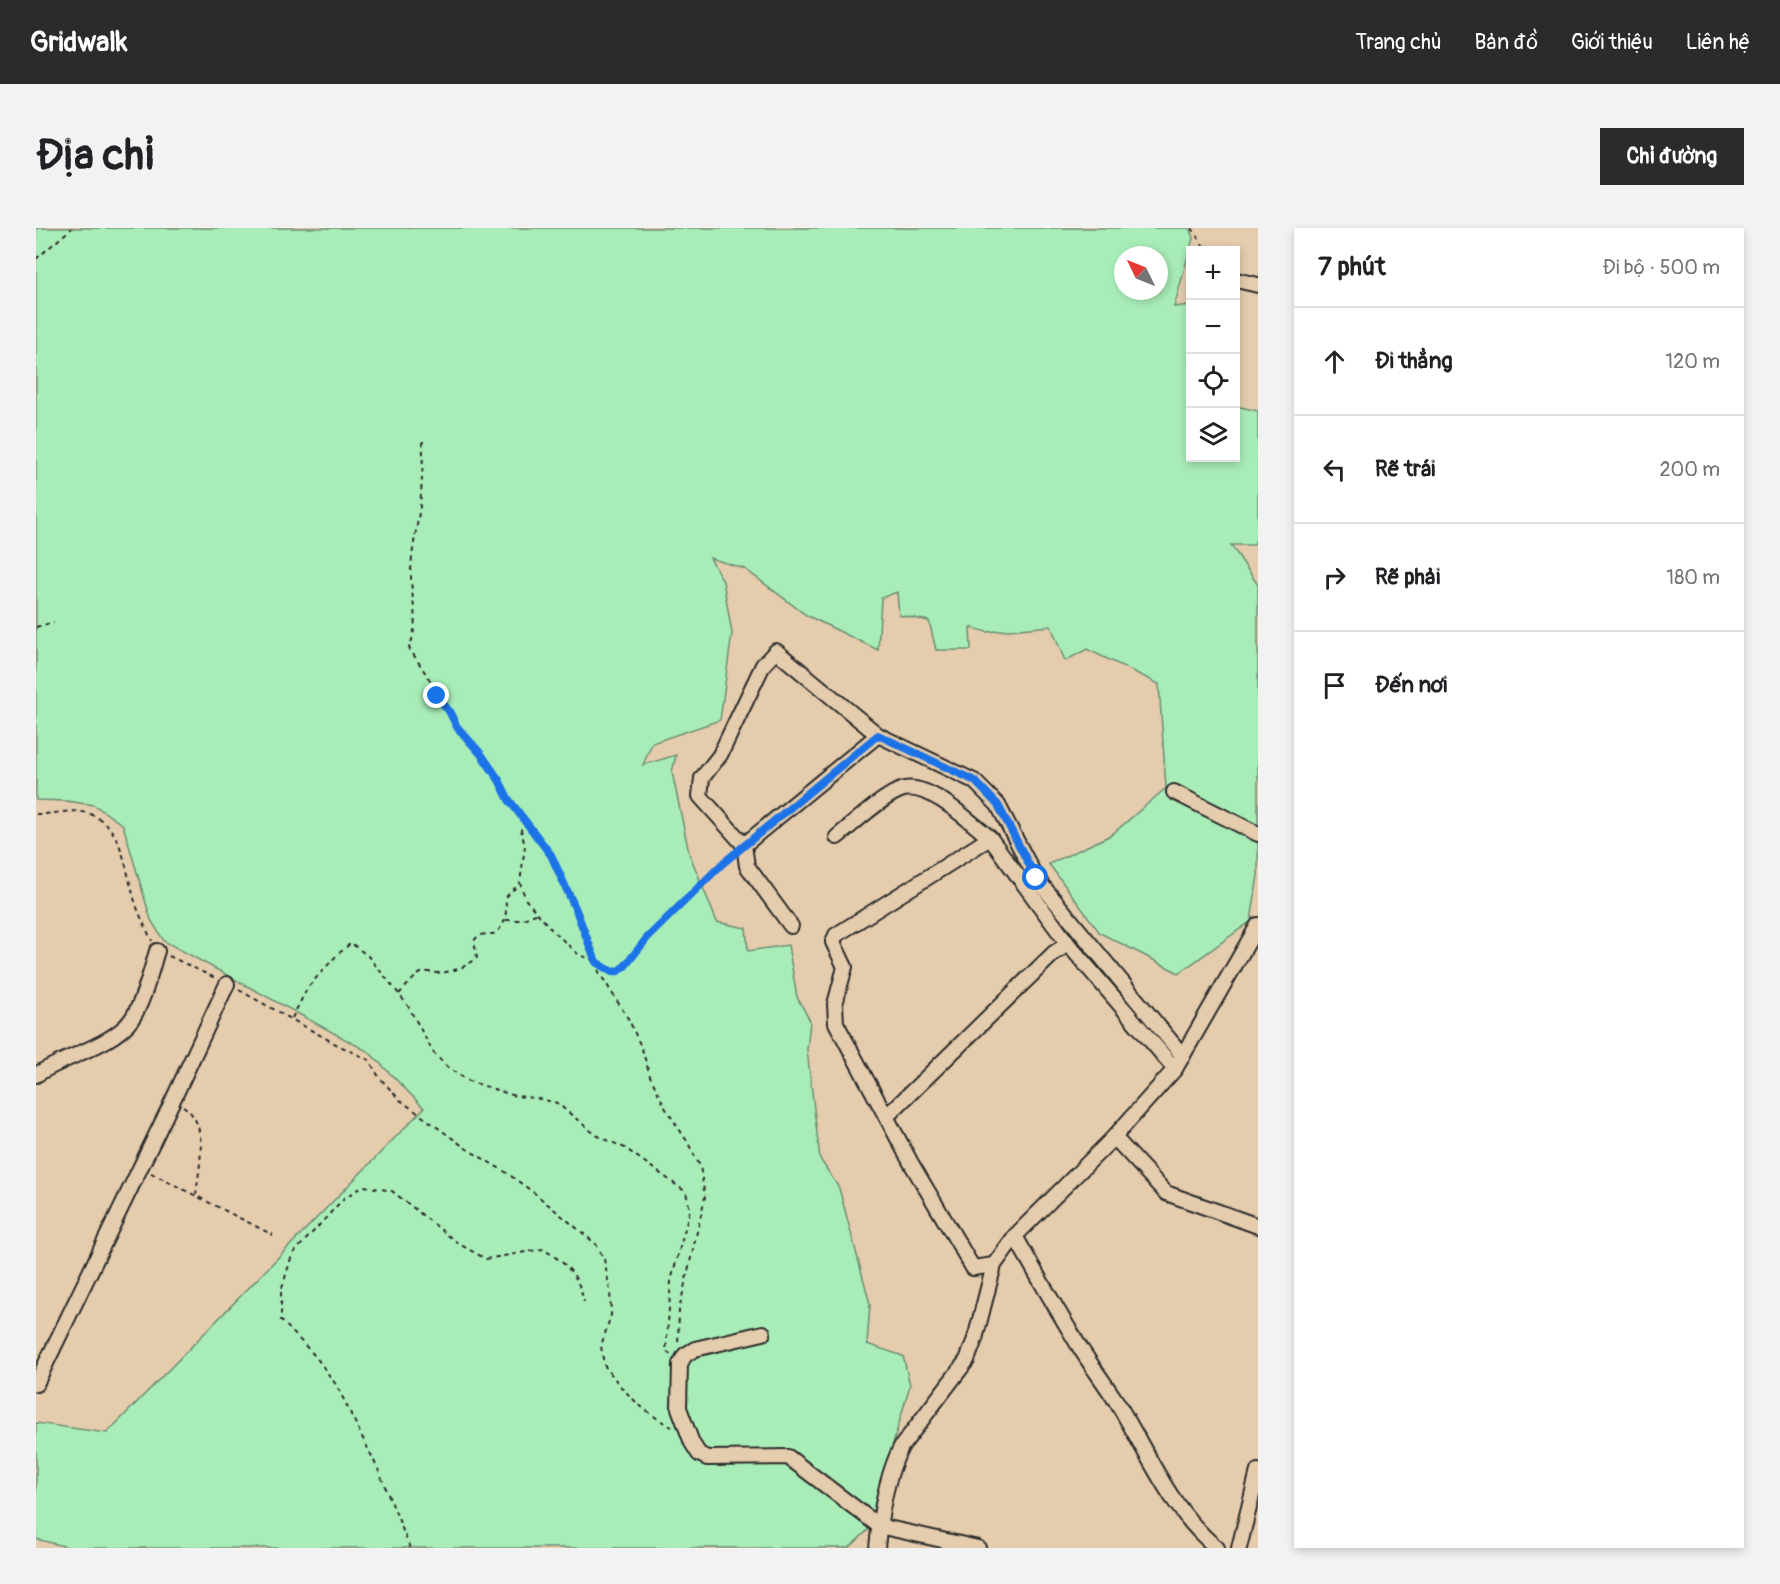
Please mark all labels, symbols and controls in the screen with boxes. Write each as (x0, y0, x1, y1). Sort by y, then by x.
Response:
text: Gridwalk (30, 25, 128, 60)
text: Trang chủ (1356, 29, 1442, 56)
text: Bản đồ (1475, 29, 1538, 56)
text: Giới thiệu (1571, 29, 1653, 56)
text: Liên hệ (1686, 29, 1750, 56)
button: Chỉ đường (1600, 128, 1744, 185)
text: Địa chỉ (36, 130, 154, 182)
north arrow (1114, 246, 1168, 300)
map controls (1186, 246, 1240, 462)
button: + (1186, 246, 1240, 300)
text: 7 phút (1318, 251, 1386, 283)
text: Đi bộ · 500 m (1603, 255, 1720, 280)
button: − (1186, 300, 1240, 354)
icon: ahead (1318, 345, 1351, 378)
text: Đi thẳng (1375, 347, 1453, 375)
text: 120 m (1665, 349, 1720, 374)
button: locate (1186, 354, 1240, 408)
button: layers (1186, 408, 1240, 462)
icon: left (1318, 453, 1351, 486)
text: Rẽ trái (1375, 455, 1435, 483)
text: 200 m (1659, 457, 1720, 482)
icon: right (1318, 561, 1351, 594)
text: Rẽ phải (1375, 563, 1440, 591)
text: 180 m (1666, 565, 1720, 590)
icon: arrive (1318, 669, 1351, 702)
text: Đến nơi (1375, 671, 1447, 699)
route end (423, 682, 449, 708)
route start (1022, 864, 1048, 890)

